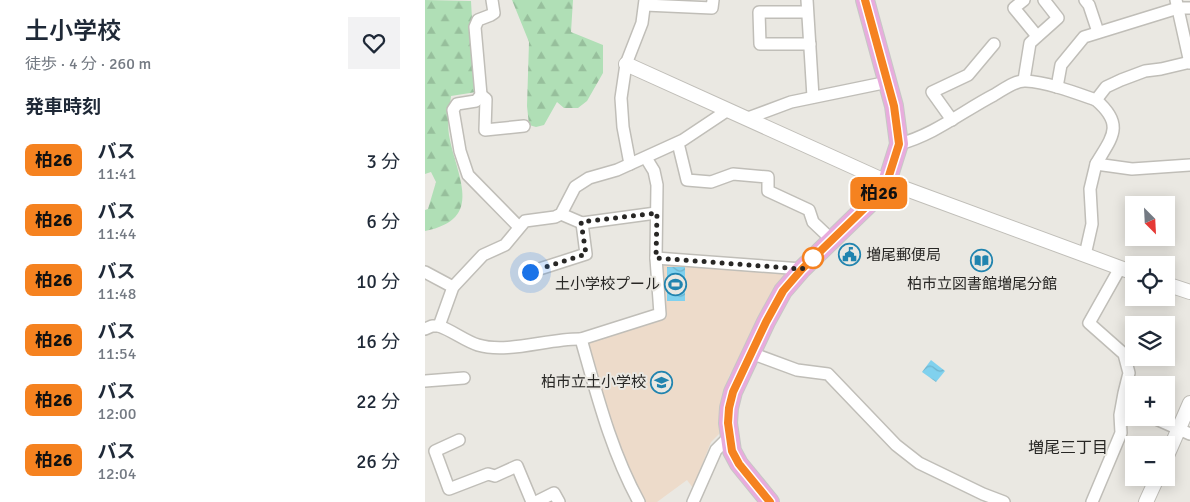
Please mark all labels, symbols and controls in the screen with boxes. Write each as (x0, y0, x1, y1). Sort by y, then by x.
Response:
text: 土小学校 (25, 16, 121, 46)
button: heart (348, 17, 400, 69)
text: 徒歩 · 4 分 · 260 m (25, 54, 151, 74)
text: 発車時刻 (25, 95, 101, 119)
text: バス (97, 140, 135, 164)
text: 柏26 (35, 149, 72, 171)
text: 3 分 (367, 150, 400, 174)
text: 11:41 (97, 164, 136, 184)
line badge: 柏26 (850, 177, 908, 209)
text: 柏26 (860, 182, 898, 204)
north arrow (1125, 196, 1175, 246)
map controls (1125, 196, 1175, 486)
text: バス (97, 200, 135, 224)
text: 柏26 (35, 209, 72, 231)
text: 6 分 (367, 210, 400, 234)
text: 11:44 (97, 224, 136, 244)
public building icon: 増尾郵便局 (838, 243, 862, 267)
place label: 増尾郵便局 (866, 246, 941, 264)
unlabelled marker (802, 247, 824, 269)
library icon: 柏市立図書館増尾分館 (970, 249, 994, 273)
button: locate (1125, 256, 1175, 306)
text: バス (97, 260, 135, 284)
your location (518, 260, 543, 285)
text: 柏26 (35, 269, 72, 291)
text: 10 分 (356, 270, 400, 294)
sports icon: 土小学校プール (664, 272, 688, 296)
place label: 土小学校プール (555, 275, 660, 293)
place label: 柏市立図書館増尾分館 (907, 275, 1057, 293)
text: 11:48 (97, 284, 136, 304)
button: layers (1125, 316, 1175, 366)
text: バス (97, 320, 135, 344)
text: 柏26 (35, 329, 72, 351)
text: 16 分 (356, 330, 400, 354)
text: 11:54 (97, 344, 136, 364)
school or university icon: 柏市立土小学校 (650, 370, 674, 394)
place label: 柏市立土小学校 (541, 373, 646, 391)
button: + (1125, 376, 1175, 426)
text: バス (97, 380, 135, 404)
text: 柏26 (35, 389, 72, 411)
text: 22 分 (356, 390, 400, 414)
text: 12:00 (97, 404, 136, 424)
button: − (1125, 436, 1175, 486)
district label: 増尾三丁目 (1028, 438, 1108, 458)
text: バス (97, 440, 135, 464)
text: 柏26 (35, 449, 72, 471)
text: 26 分 (356, 450, 400, 474)
text: 12:04 (97, 464, 136, 484)

